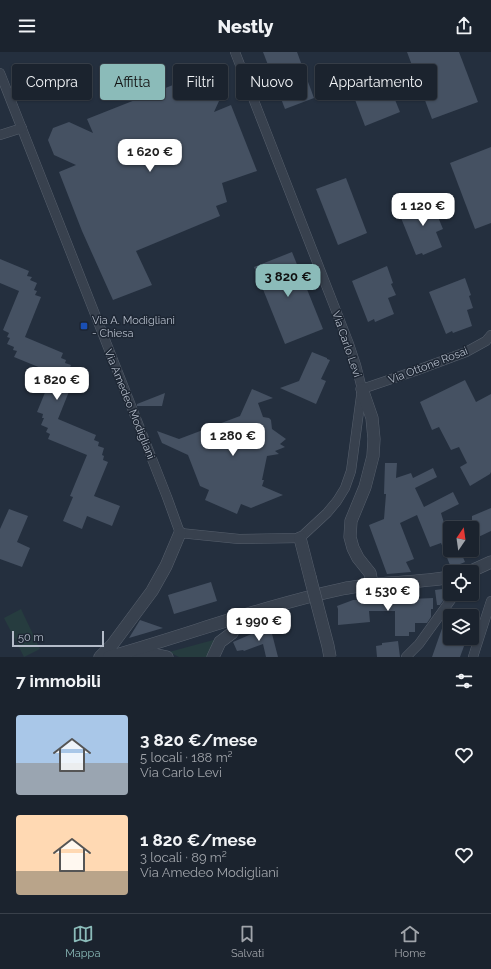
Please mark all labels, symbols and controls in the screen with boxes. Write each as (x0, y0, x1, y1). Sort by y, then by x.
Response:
icon: menu (16, 15, 38, 37)
icon: share (453, 15, 475, 37)
text: Nestly (218, 16, 273, 37)
chip: Compra (12, 64, 92, 100)
chip: Affitta (100, 64, 165, 100)
chip: Filtri (173, 64, 228, 100)
chip: Nuovo (236, 64, 307, 100)
chip: Appartamento (315, 64, 437, 100)
pin: 1 620 € (113, 139, 187, 173)
text: 1 620 € (127, 144, 173, 159)
pin: 1 120 € (386, 193, 460, 227)
text: 1 120 € (401, 198, 445, 213)
pin: 3 820 € (251, 264, 325, 298)
text: 3 820 € (264, 269, 312, 284)
street label: Via Carlo Levi (329, 309, 364, 379)
place label: Via A. Modigliani - Chiesa (92, 314, 175, 340)
marker: Via A. Modigliani - Chiesa (79, 321, 89, 331)
street label: Via Ottone Rosai (387, 344, 470, 387)
street label: Via Amedeo Modigliani (102, 347, 158, 461)
pin: 1 820 € (20, 367, 94, 401)
text: 1 820 € (34, 372, 80, 387)
pin: 1 280 € (196, 423, 270, 457)
text: 1 280 € (210, 428, 256, 443)
north arrow (443, 521, 479, 557)
map controls (443, 521, 479, 645)
button: locate (443, 565, 479, 601)
pin: 1 530 € (351, 578, 425, 612)
text: 1 530 € (365, 583, 411, 598)
pin: 1 990 € (222, 608, 296, 642)
button: layers (443, 609, 479, 645)
text: 1 990 € (236, 613, 282, 628)
scale bar (12, 629, 104, 648)
text: 50 m (18, 631, 44, 644)
icon: filters (453, 670, 475, 692)
text: 7 immobili (16, 671, 101, 691)
text: 3 820 €/mese (140, 730, 257, 750)
icon: home (48, 731, 96, 779)
icon: heart (453, 744, 475, 766)
text: 5 locali · 188 m² (140, 750, 233, 765)
text: Via Carlo Levi (140, 765, 222, 780)
text: 1 820 €/mese (140, 830, 256, 850)
icon: home (48, 831, 96, 879)
icon: heart (453, 844, 475, 866)
text: 3 locali · 89 m² (140, 850, 227, 865)
text: Via Amedeo Modigliani (140, 865, 279, 880)
tab: Mappa (65, 923, 100, 960)
tab: Salvati (231, 923, 264, 960)
tab: Home (395, 923, 426, 960)

